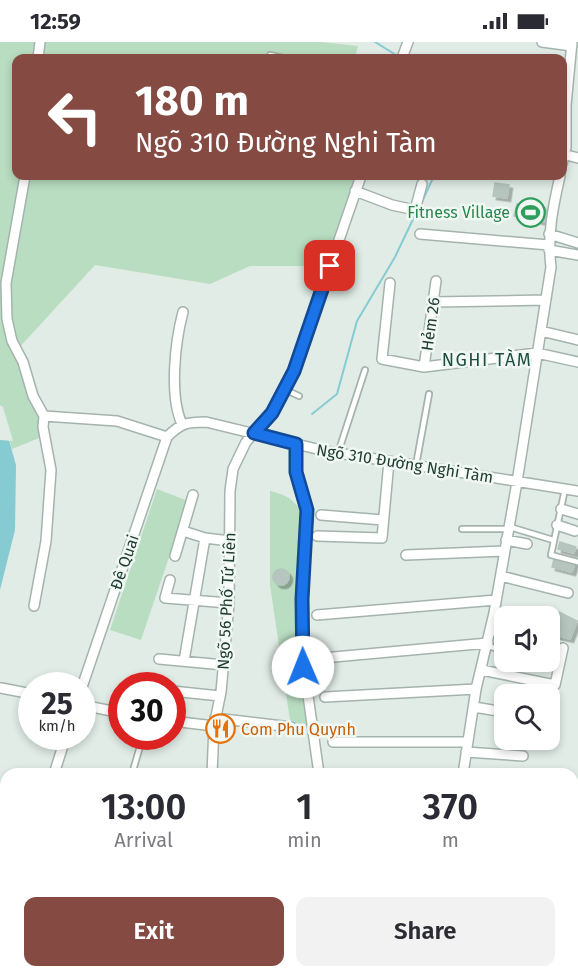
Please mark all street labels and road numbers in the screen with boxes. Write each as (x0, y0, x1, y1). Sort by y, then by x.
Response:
street label: Hẻm 26 (417, 296, 444, 352)
street label: Ngõ 310 Đường Nghi Tàm (315, 440, 495, 487)
street label: Đê Quai (106, 532, 143, 592)
street label: Ngõ 56 Phố Tứ Liên (212, 532, 240, 670)

